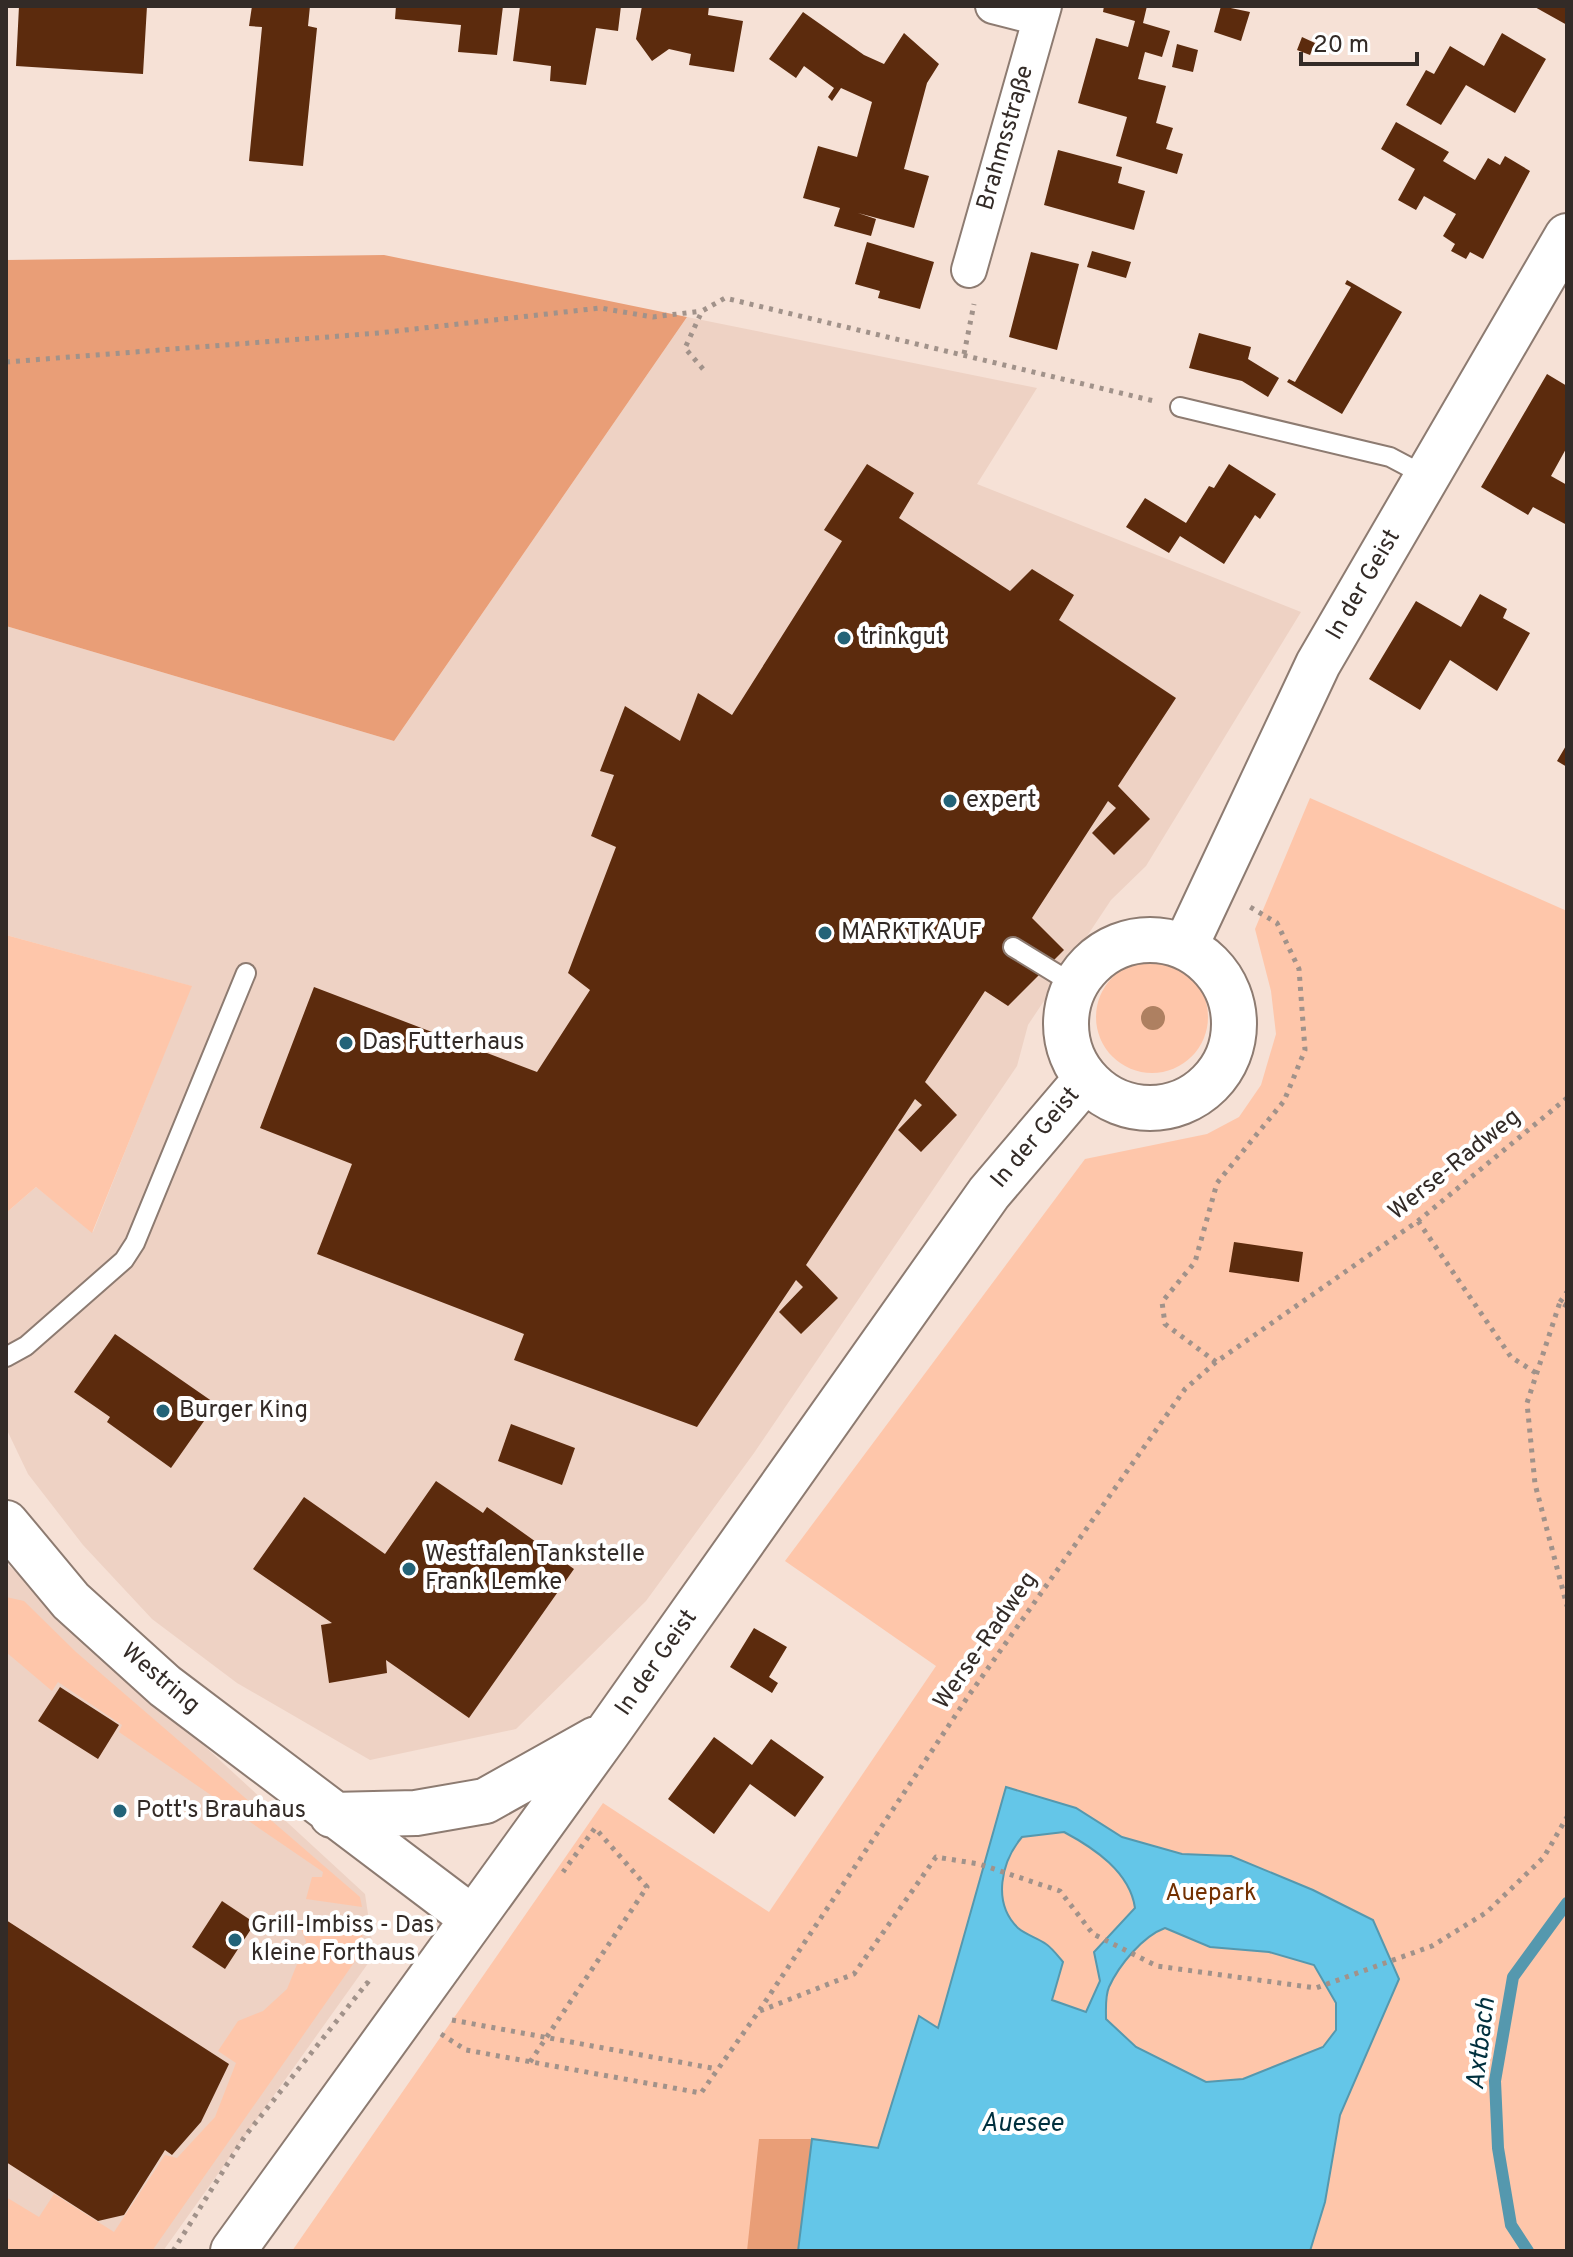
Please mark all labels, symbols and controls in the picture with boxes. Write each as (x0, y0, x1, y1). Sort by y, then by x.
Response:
scale bar (1301, 16, 1417, 66)
text: 20 m (1313, 31, 1369, 61)
street label: Brahmsstraße (971, 62, 1041, 214)
street label: In der Geist (1320, 524, 1408, 646)
place label: trinkgut (860, 623, 945, 653)
marker: trinkgut (835, 629, 853, 647)
place label: expert (966, 786, 1037, 816)
marker: expert (941, 792, 959, 810)
place label: MARKTKAUF (841, 918, 982, 948)
marker: MARKTKAUF (816, 924, 834, 942)
place label: Das Futterhaus (362, 1028, 525, 1058)
marker: Das Futterhaus (337, 1034, 355, 1052)
street label: In der Geist (985, 1081, 1087, 1195)
street label: Werse-Radweg (1383, 1103, 1527, 1227)
place label: Burger King (179, 1396, 308, 1426)
marker: Burger King (154, 1402, 172, 1420)
place label: Westfalen Tankstelle Frank Lemke (425, 1540, 645, 1598)
marker: Westfalen Tankstelle Frank Lemke (400, 1560, 418, 1578)
street label: Werse-Radweg (927, 1566, 1045, 1716)
street label: In der Geist (609, 1604, 705, 1722)
street label: Westring (114, 1637, 206, 1721)
place label: Pott's Brauhaus (136, 1796, 306, 1826)
marker: Pott's Brauhaus (111, 1802, 129, 1820)
park label: Auepark (1165, 1879, 1257, 1909)
place label: Grill-Imbiss - Das kleine Forthaus (251, 1911, 435, 1969)
marker: Grill-Imbiss - Das kleine Forthaus (226, 1931, 244, 1949)
water label: Axtbach (1460, 1996, 1504, 2092)
water label: Auesee (981, 2108, 1064, 2141)

